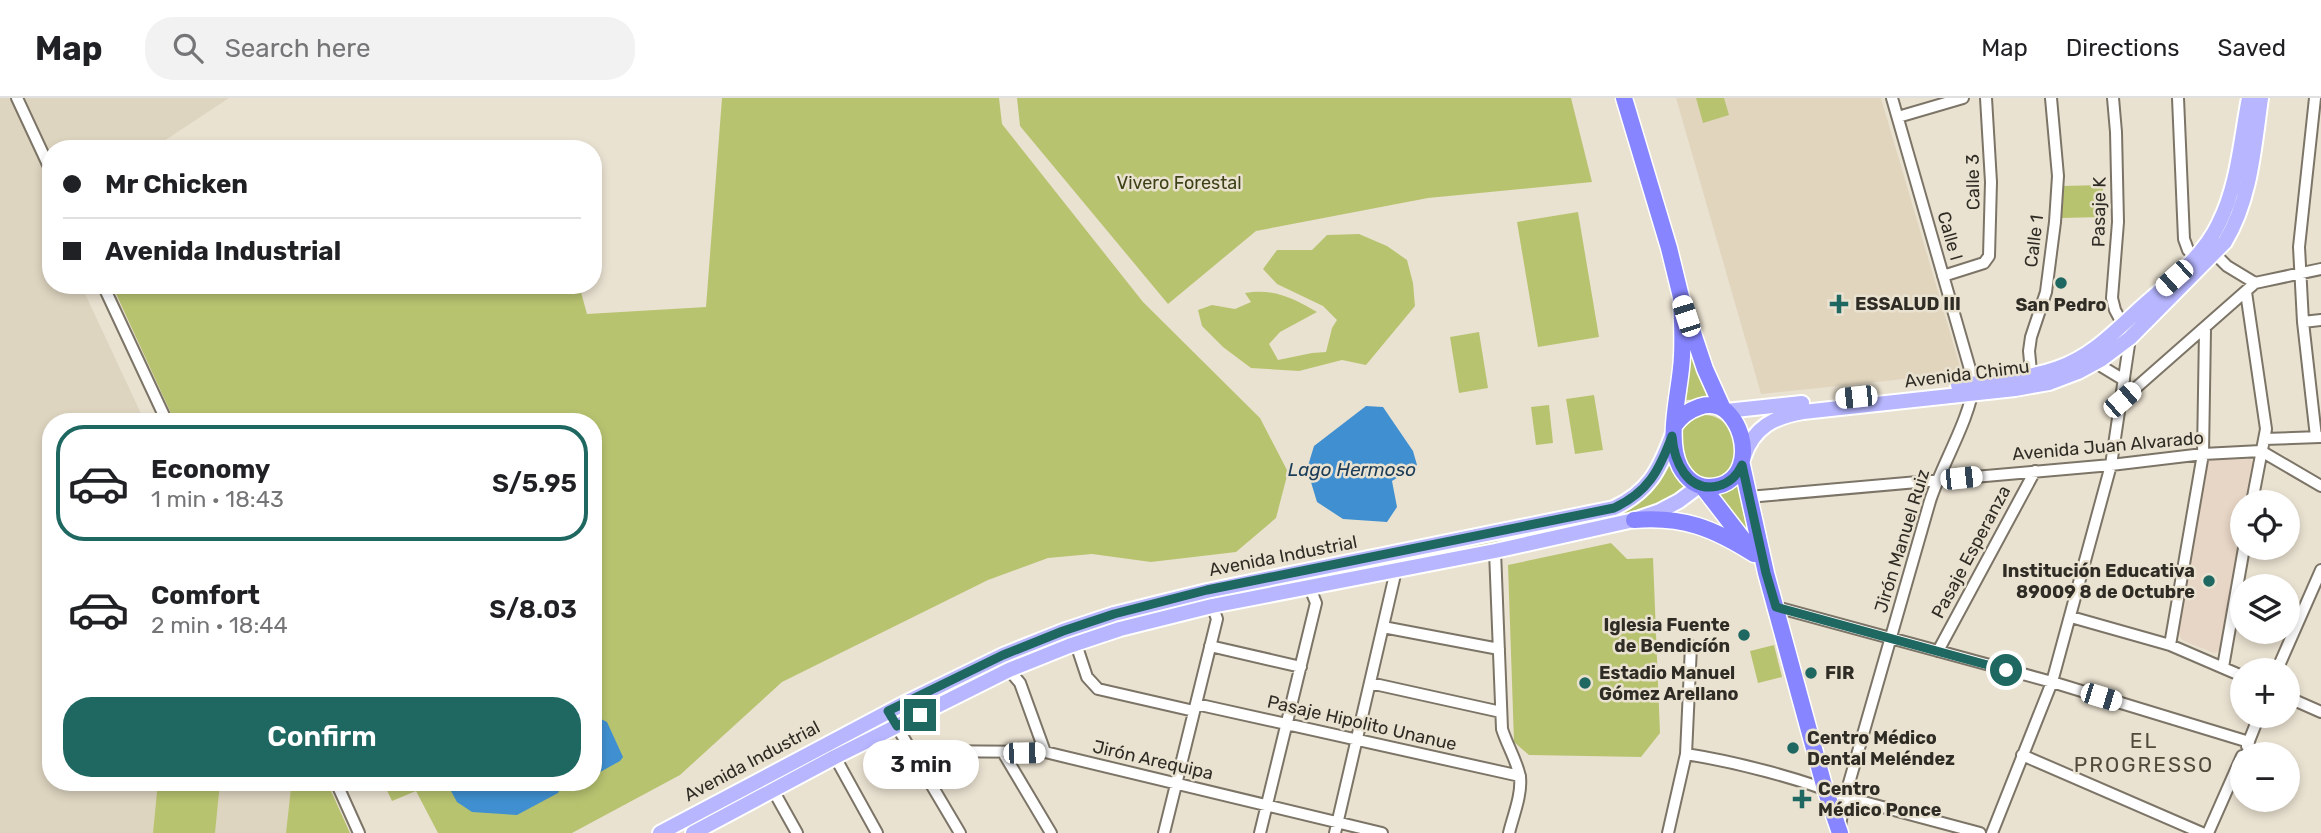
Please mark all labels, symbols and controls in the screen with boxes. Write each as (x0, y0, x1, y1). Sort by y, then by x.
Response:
search box (145, 17, 635, 80)
text: Map (35, 29, 103, 68)
icon: search (169, 29, 207, 67)
text: Search here (225, 33, 370, 64)
text: Map (1981, 34, 2028, 62)
text: Directions (2066, 34, 2179, 62)
text: Saved (2217, 34, 2286, 62)
street label: Calle 3 (1962, 154, 1984, 210)
text: Mr Chicken (105, 169, 248, 200)
park label: Vivero Forestal (1116, 172, 1242, 194)
street label: Pasaje K (2087, 176, 2111, 247)
street label: Calle I (1933, 209, 1967, 263)
street label: Calle 1 (2020, 213, 2048, 269)
text: Avenida Industrial (105, 236, 341, 267)
car (2152, 256, 2197, 300)
marker: San Pedro (2053, 275, 2069, 291)
car (1670, 293, 1703, 339)
place label: ESSALUD III (1855, 293, 1961, 315)
marker: ESSALUD III (1829, 294, 1849, 314)
place label: San Pedro (2015, 294, 2107, 316)
street label: Avenida Chimu (1903, 355, 2031, 393)
car (2100, 378, 2145, 422)
car (1835, 384, 1878, 410)
street label: Avenida Juan Alvarado (2011, 427, 2205, 465)
icon: car (67, 452, 130, 515)
text: Economy (151, 454, 270, 485)
water label: Lago Hermoso (1288, 458, 1416, 481)
car (1940, 465, 1983, 491)
street label: Jirón Manuel Ruiz (1870, 467, 1934, 615)
text: S/5.95 (492, 468, 577, 499)
street label: Pasaje Esperanza (1927, 482, 2015, 622)
text: 1 min · 18:43 (151, 485, 284, 513)
map controls (2230, 490, 2300, 812)
button: locate (2230, 490, 2300, 560)
street label: Avenida Industrial (1207, 531, 1359, 581)
place label: Institución Educativa 89009 8 de Octubre (2002, 560, 2195, 603)
marker: Institución Educativa 89009 8 de Octubre (2201, 573, 2217, 589)
button: layers (2230, 574, 2300, 644)
icon: car (67, 578, 130, 641)
text: Comfort (151, 580, 260, 611)
text: S/8.03 (489, 594, 577, 625)
text: 2 min · 18:44 (151, 611, 288, 639)
place label: Iglesia Fuente de Bendicíón (1604, 614, 1730, 657)
marker: Iglesia Fuente de Bendicíón (1736, 627, 1752, 643)
route start (1990, 654, 2022, 686)
button: + (2230, 658, 2300, 728)
place label: Estadio Manuel Gómez Arellano (1599, 662, 1739, 705)
place label: FIR (1825, 662, 1854, 684)
marker: FIR (1803, 665, 1819, 681)
marker: Estadio Manuel Gómez Arellano (1577, 675, 1593, 691)
car (2078, 681, 2125, 713)
street label: Pasaje Hipolito Unanue (1265, 690, 1459, 756)
button: Confirm (63, 697, 581, 777)
route end (904, 699, 936, 731)
street label: Avenida Industrial (680, 716, 824, 806)
place label: Centro Médico Dental Meléndez (1807, 727, 1955, 770)
district label: EL PROGRESSO (2074, 728, 2214, 777)
street label: Jirón Arequipa (1091, 735, 1215, 785)
callout: 3 min (862, 740, 978, 788)
marker: Centro Médico Dental Meléndez (1785, 740, 1801, 756)
car (1003, 742, 1046, 764)
button: − (2230, 742, 2300, 812)
text: 3 min (890, 750, 952, 778)
place label: Centro Médico Ponce (1818, 778, 1942, 821)
marker: Centro Médico Ponce (1792, 789, 1812, 809)

